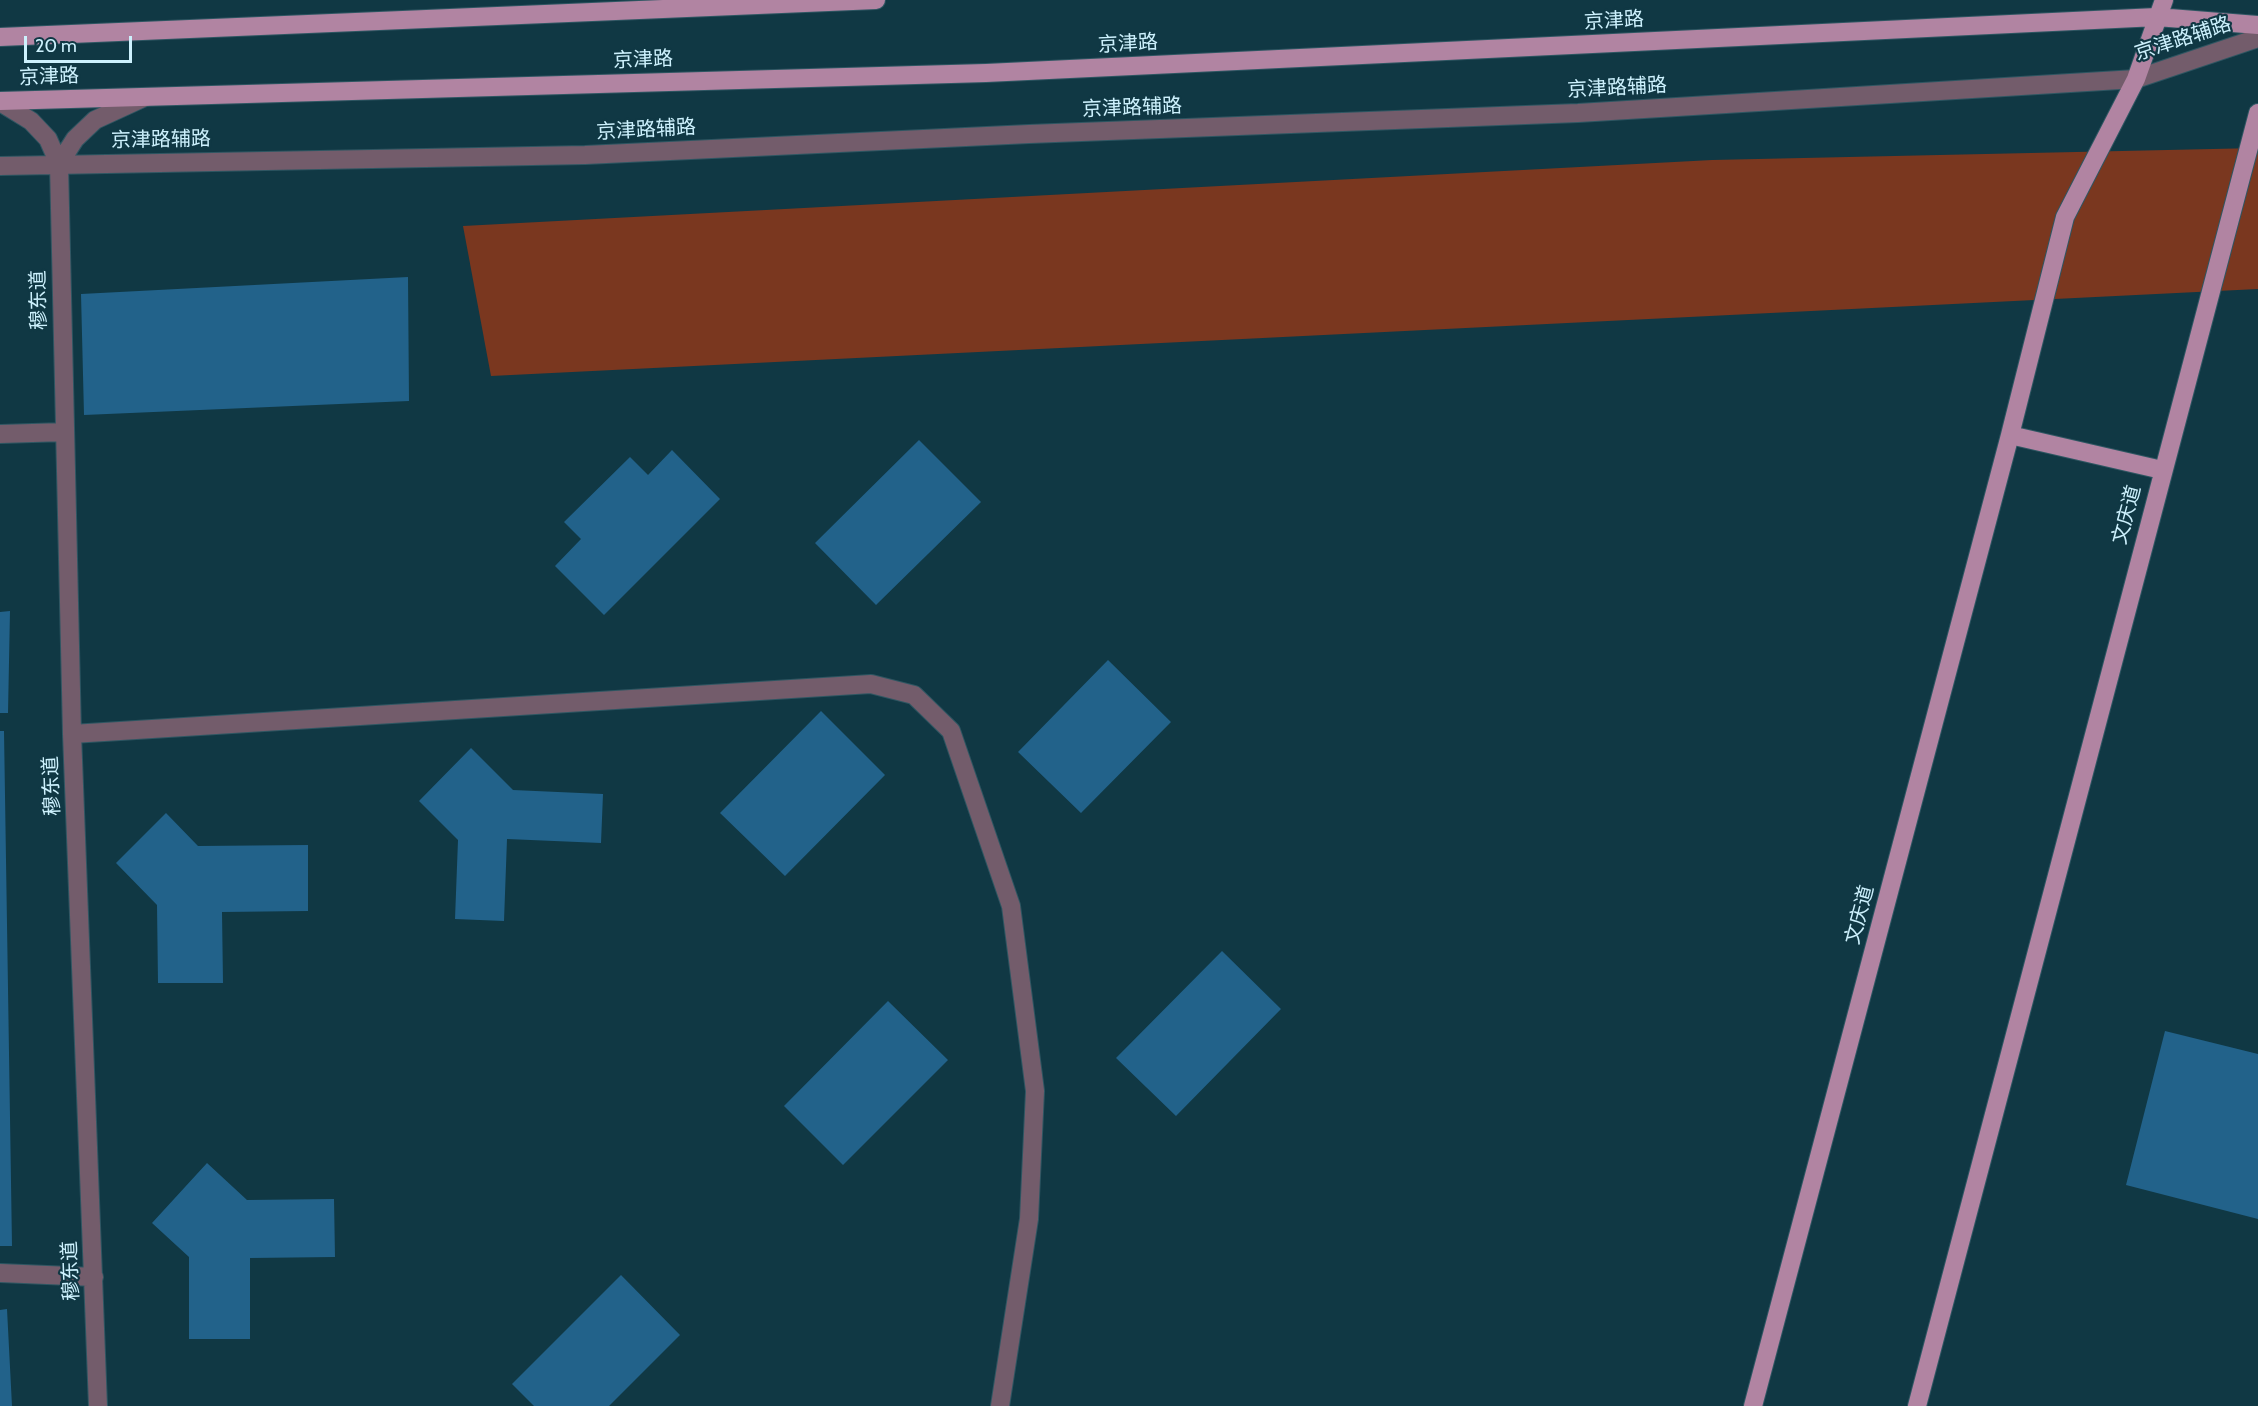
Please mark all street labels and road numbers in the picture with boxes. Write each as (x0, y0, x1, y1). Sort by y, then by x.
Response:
street label: 京津路 (1583, 7, 1645, 35)
street label: 京津路辅路 (2132, 12, 2234, 66)
street label: 京津路 (1097, 30, 1159, 58)
street label: 京津路 (613, 47, 673, 73)
street label: 京津路 (19, 64, 79, 90)
street label: 京津路辅路 (1566, 73, 1668, 103)
street label: 京津路辅路 (1082, 94, 1182, 122)
street label: 京津路辅路 (595, 115, 697, 145)
street label: 京津路辅路 (111, 127, 211, 153)
street label: 穆东道 (26, 270, 52, 330)
street label: 文庆道 (2108, 483, 2146, 547)
street label: 穆东道 (39, 756, 65, 816)
street label: 文庆道 (1841, 883, 1879, 947)
street label: 穆东道 (58, 1241, 84, 1301)

